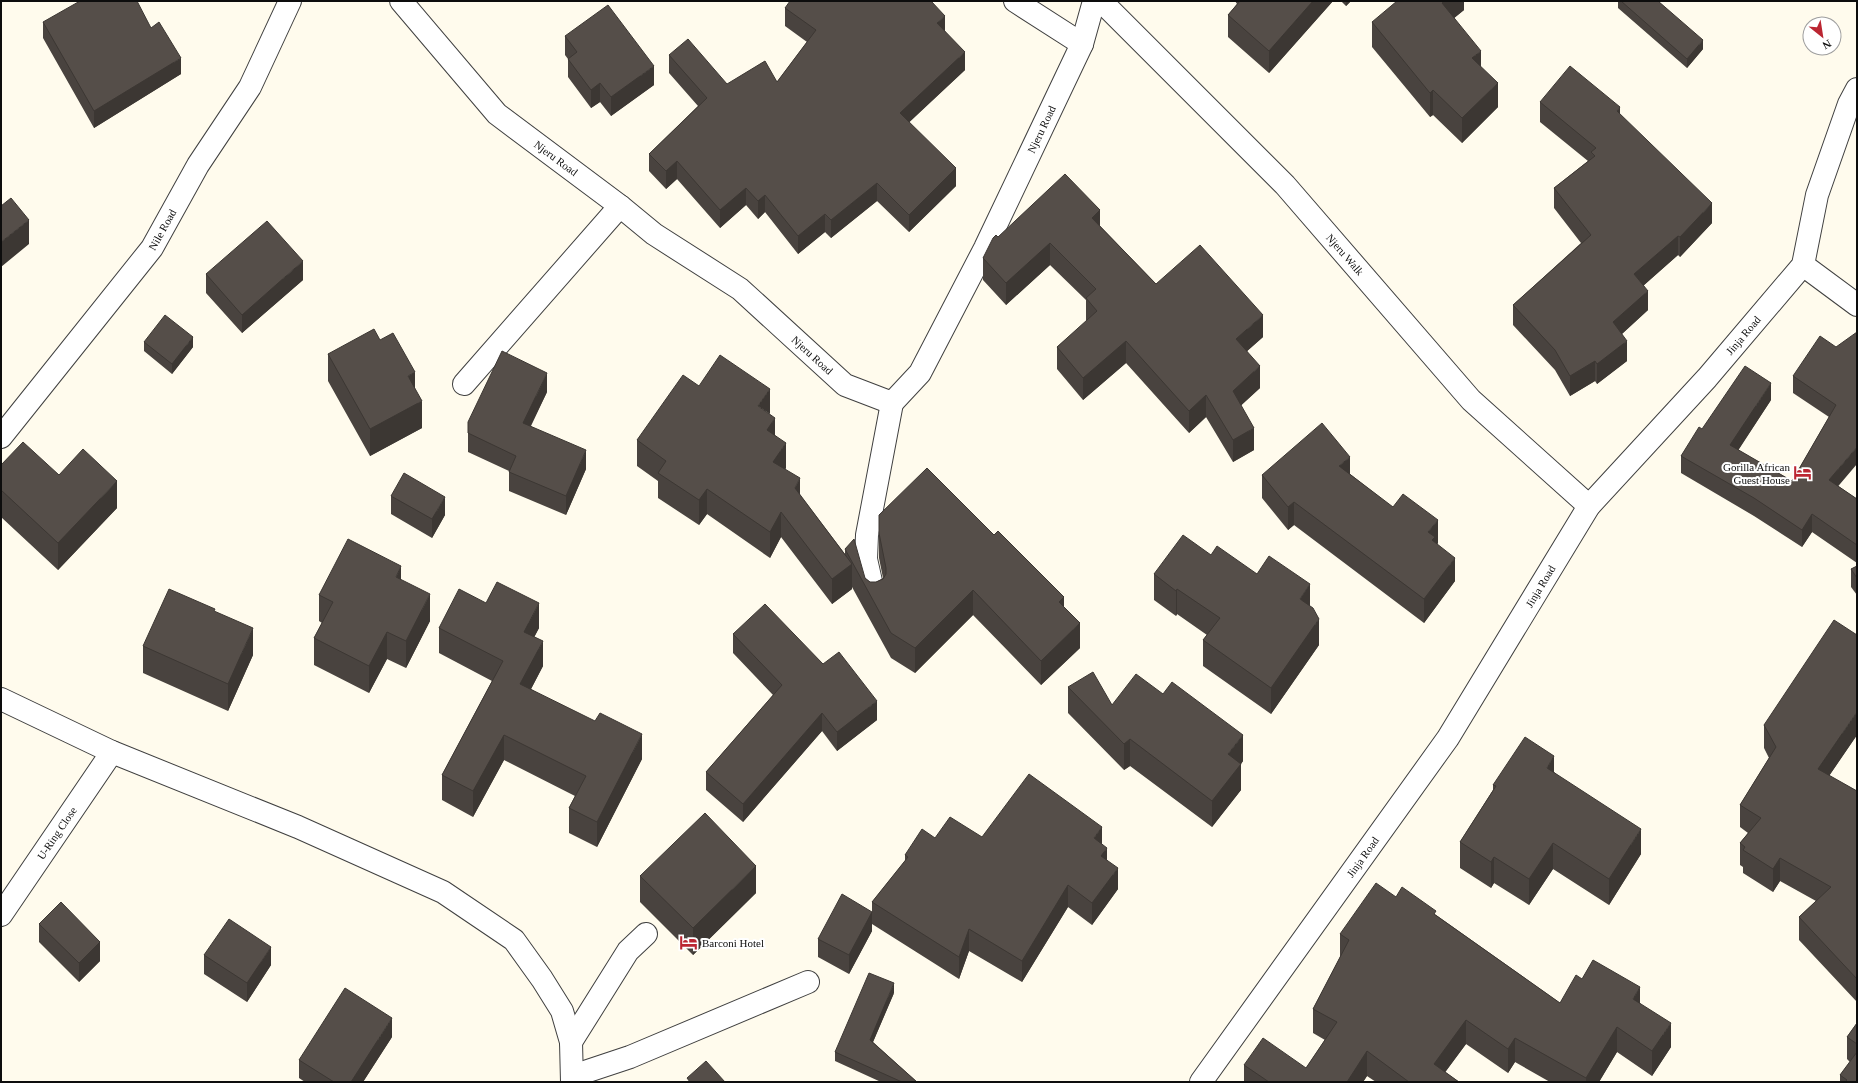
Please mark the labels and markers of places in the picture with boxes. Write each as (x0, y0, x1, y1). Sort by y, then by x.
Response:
place label: Gorilla African Guest House (1723, 461, 1790, 486)
hotel icon: Gorilla African Guest House (1793, 463, 1813, 483)
hotel icon: Barconi Hotel (679, 933, 699, 953)
place label: Barconi Hotel (702, 937, 764, 949)

